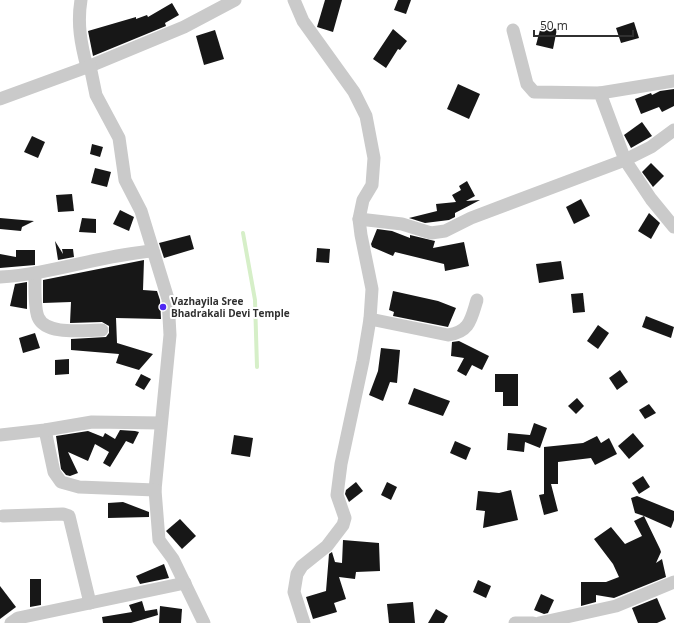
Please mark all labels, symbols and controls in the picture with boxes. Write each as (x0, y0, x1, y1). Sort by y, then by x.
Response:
scale bar (534, 12, 633, 38)
text: 50 m (540, 17, 568, 34)
place label: Vazhayila Sree Bhadrakali Devi Temple (171, 294, 290, 320)
marker: Vazhayila Sree Bhadrakali Devi Temple (158, 302, 168, 312)

